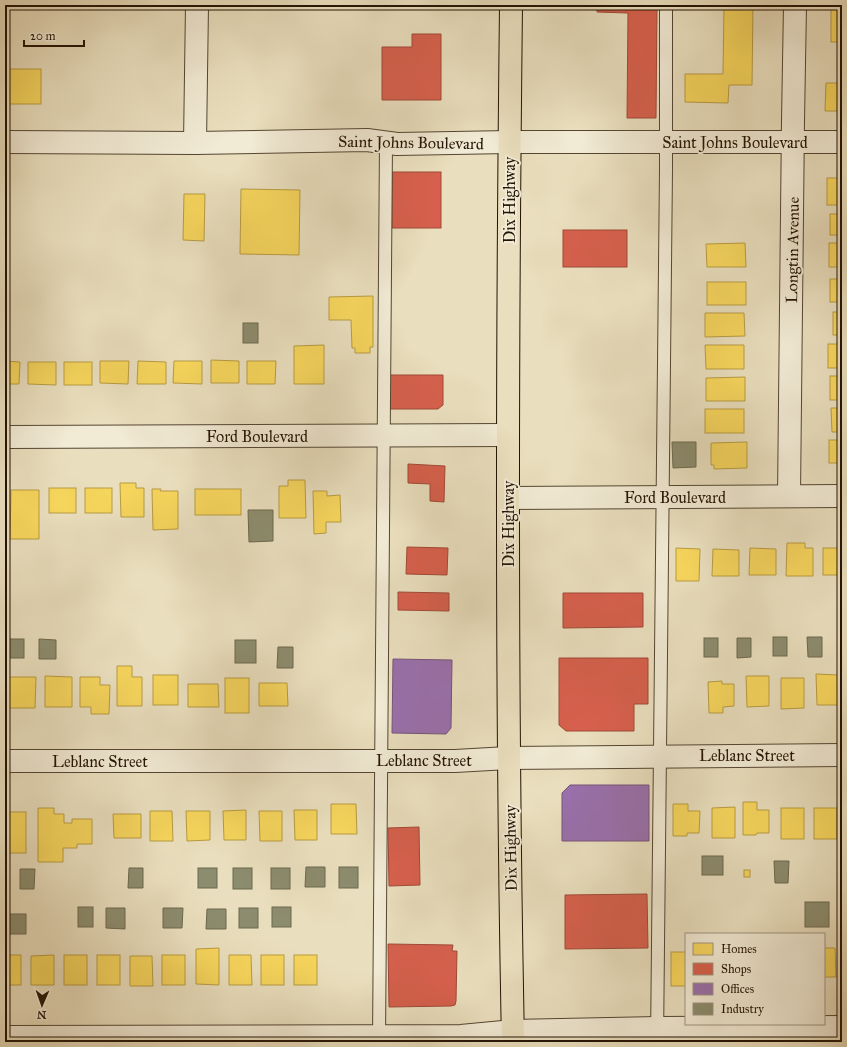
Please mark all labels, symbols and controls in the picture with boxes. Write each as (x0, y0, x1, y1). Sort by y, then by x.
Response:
scale bar (24, 22, 84, 48)
text: 20 m (30, 29, 56, 43)
street label: Saint Johns Boulevard (338, 132, 484, 154)
street label: Saint Johns Boulevard (662, 133, 808, 153)
street label: Dix Highway (500, 156, 520, 243)
street label: Longtin Avenue (782, 196, 804, 303)
street label: Ford Boulevard (206, 427, 308, 446)
street label: Dix Highway (499, 480, 519, 567)
street label: Ford Boulevard (624, 488, 726, 507)
street label: Leblanc Street (699, 746, 795, 765)
street label: Leblanc Street (376, 751, 472, 770)
street label: Leblanc Street (52, 752, 148, 771)
street label: Dix Highway (500, 804, 522, 891)
legend (685, 933, 825, 1025)
text: Homes (721, 942, 757, 956)
text: Shops (721, 962, 751, 976)
text: Offices (721, 982, 754, 996)
north arrow (22, 985, 62, 1025)
text: Industry (721, 1002, 764, 1016)
text: N (36, 1008, 47, 1021)

